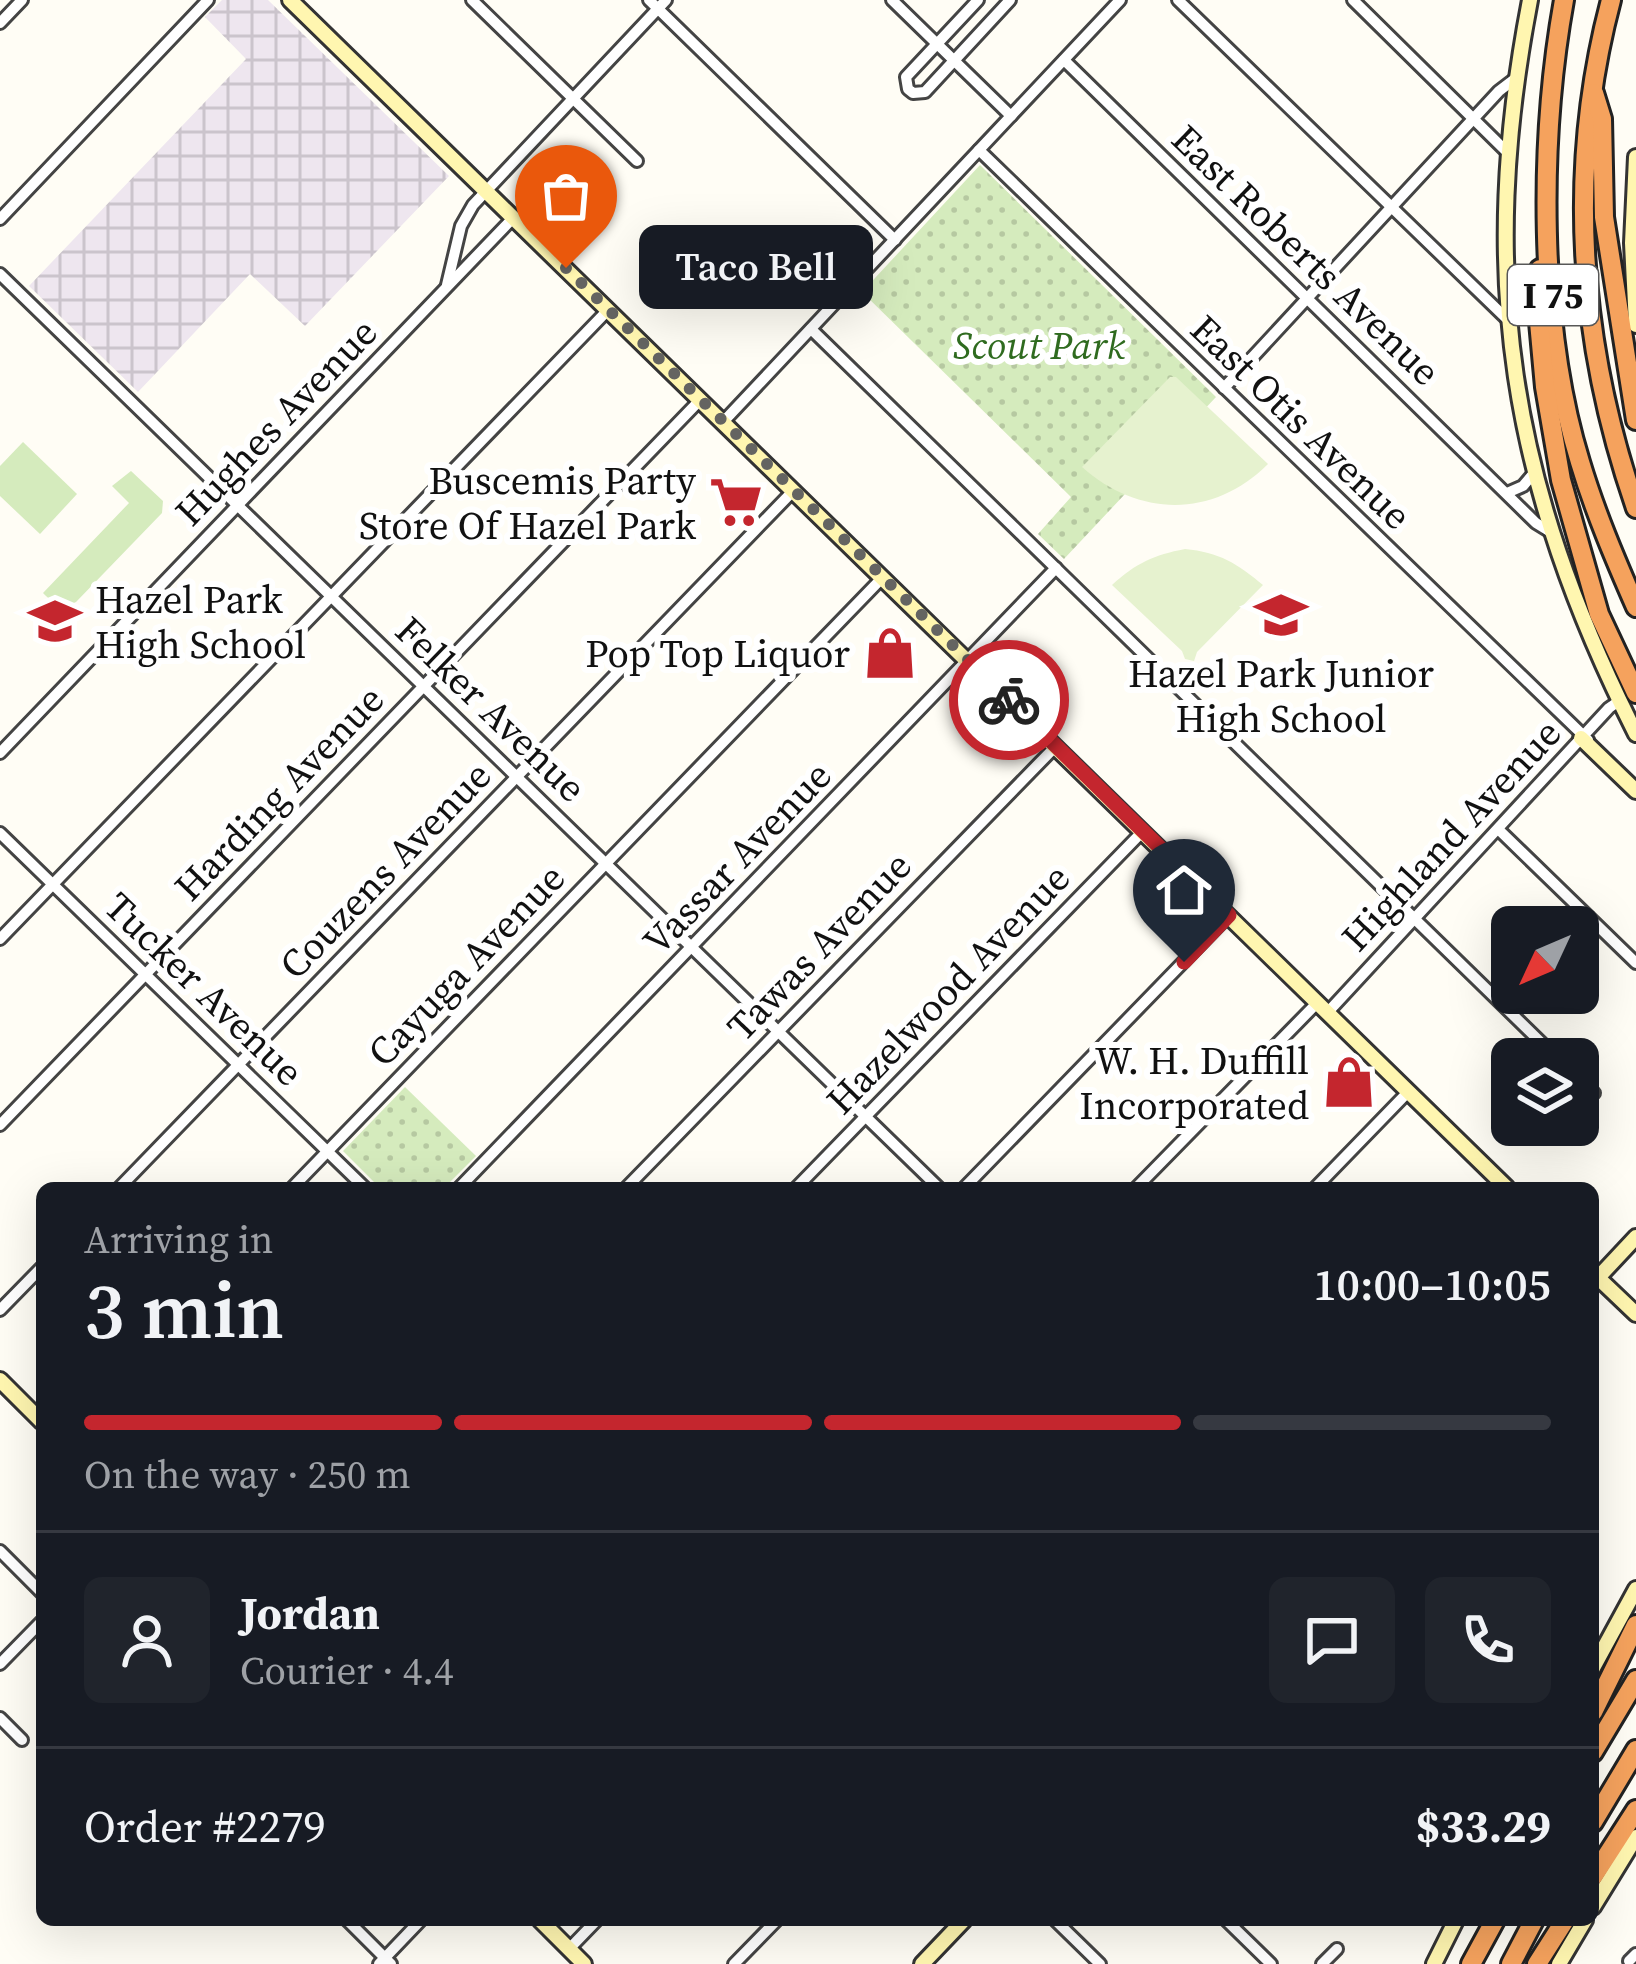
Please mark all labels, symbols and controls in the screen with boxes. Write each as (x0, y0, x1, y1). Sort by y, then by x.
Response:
street label: East Roberts Avenue (1160, 113, 1452, 397)
pin (515, 145, 617, 268)
icon: bag (533, 163, 599, 229)
callout: Taco Bell (638, 226, 872, 310)
text: Taco Bell (676, 240, 837, 293)
road number: I 75 (1508, 265, 1598, 325)
street label: East Otis Avenue (1179, 303, 1423, 541)
street label: Hughes Avenue (163, 307, 389, 537)
park label: Scout Park (953, 319, 1126, 372)
place label: Buscemis Party Store Of Hazel Park (359, 454, 697, 552)
supermarket icon: Buscemis Party Store Of Hazel Park (707, 473, 765, 531)
place label: Hazel Park High School (95, 573, 306, 671)
school or university icon: Hazel Park Junior High School (1252, 586, 1310, 644)
school or university icon: Hazel Park High School (26, 592, 84, 650)
street label: Felker Avenue (384, 604, 598, 814)
shop icon: Pop Top Liquor (861, 624, 919, 682)
place label: Pop Top Liquor (585, 627, 850, 680)
courier (949, 640, 1069, 760)
place label: Hazel Park Junior High School (1128, 647, 1435, 745)
icon: bike (976, 667, 1042, 733)
street label: Harding Avenue (163, 674, 395, 912)
street label: Highland Avenue (1330, 707, 1572, 963)
street label: Couzens Avenue (267, 750, 503, 990)
street label: Vassar Avenue (631, 750, 843, 966)
pin (1133, 839, 1235, 962)
street label: Tawas Avenue (715, 840, 923, 1052)
street label: Cayuga Avenue (356, 852, 576, 1078)
street label: Hazelwood Avenue (815, 852, 1081, 1126)
icon: home (1151, 857, 1217, 923)
street label: Tucker Avenue (93, 880, 315, 1098)
north arrow (1491, 906, 1599, 1014)
map controls (1491, 906, 1599, 1146)
place label: W. H. Duffill Incorporated (1079, 1034, 1309, 1132)
button: layers (1491, 1038, 1599, 1146)
shop icon: W. H. Duffill Incorporated (1320, 1053, 1378, 1111)
text: Arriving in (84, 1213, 273, 1266)
text: 10:00–10:05 (1313, 1253, 1551, 1315)
text: 3 min (84, 1257, 284, 1364)
text: On the way · 250 m (84, 1448, 411, 1501)
button: person (84, 1577, 210, 1703)
button: chat (1269, 1577, 1395, 1703)
button: phone (1425, 1577, 1551, 1703)
text: Jordan (240, 1582, 380, 1644)
text: Courier · 4.4 (240, 1644, 453, 1697)
text: Order #2279 (84, 1795, 326, 1857)
text: $33.29 (1416, 1795, 1551, 1857)

